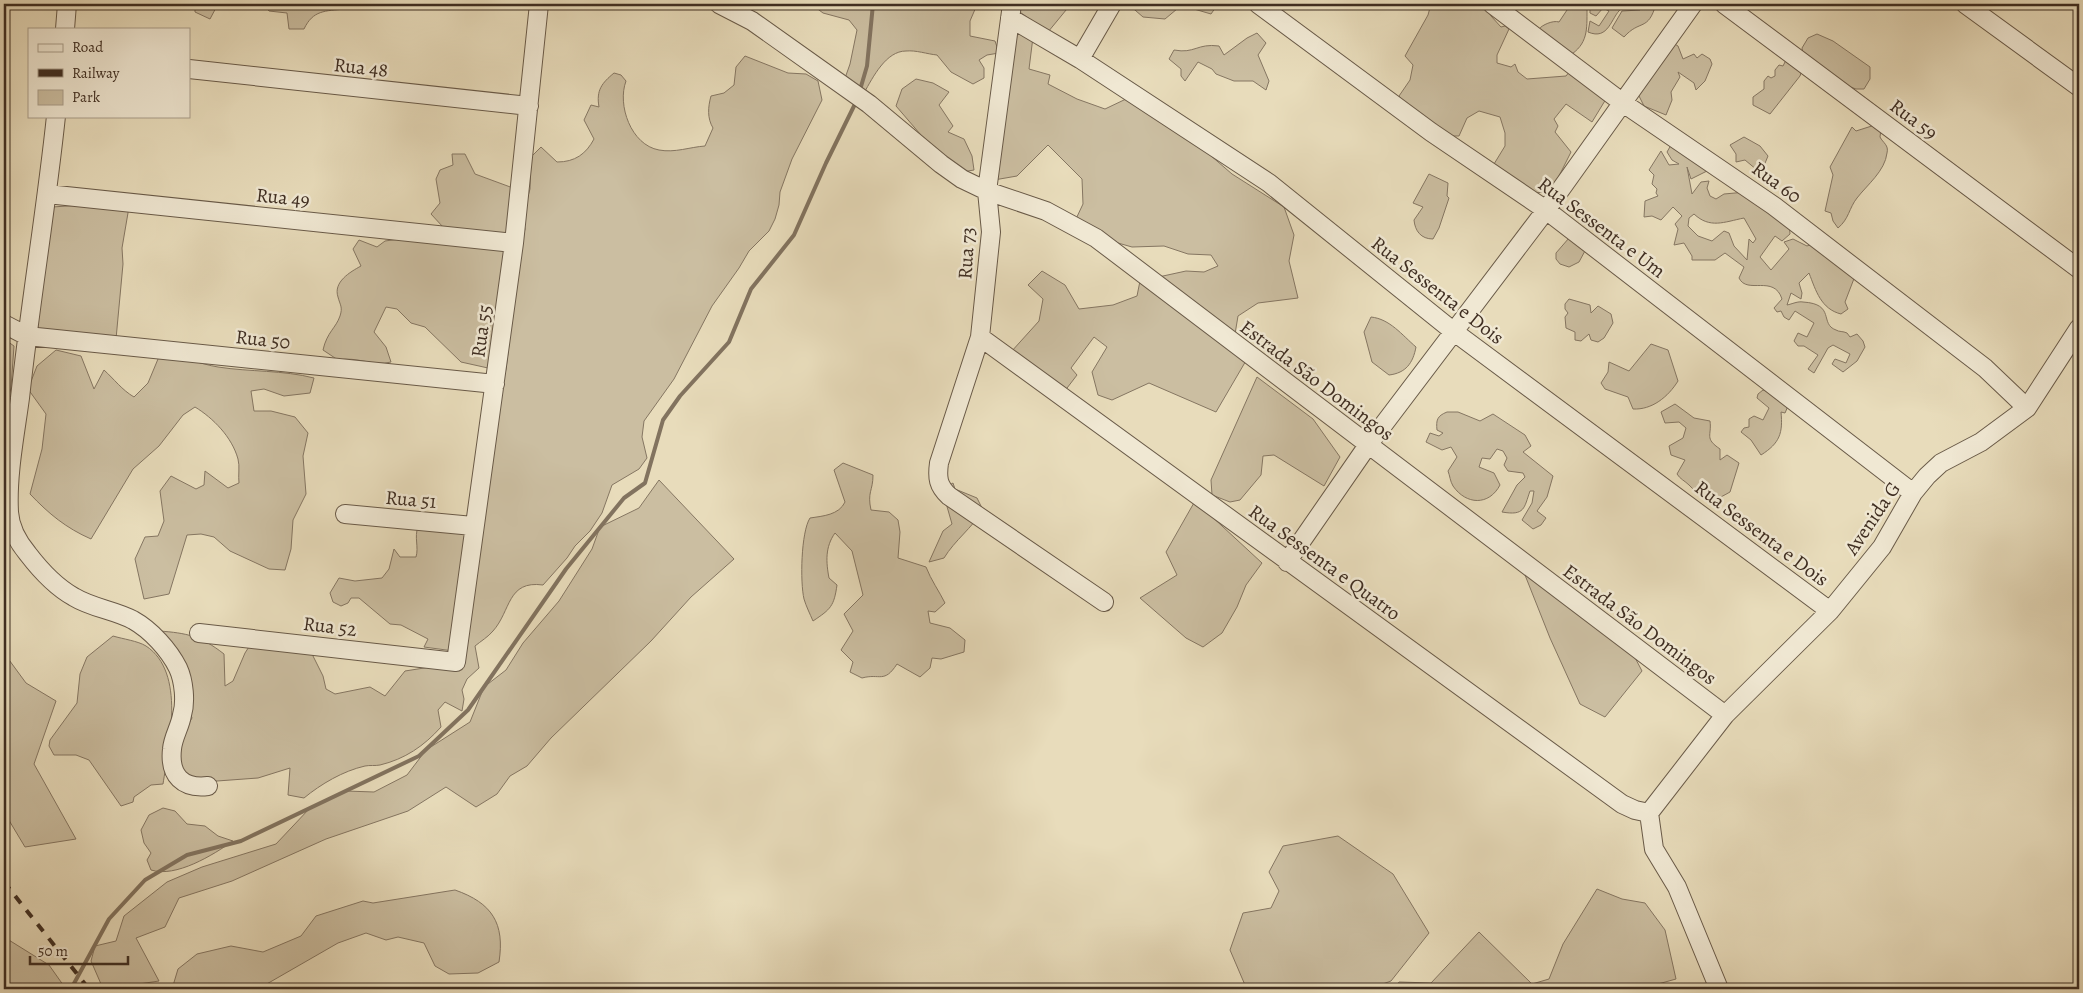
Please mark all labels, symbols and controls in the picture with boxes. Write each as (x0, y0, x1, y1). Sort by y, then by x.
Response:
legend (28, 28, 190, 118)
text: Road (72, 37, 104, 57)
street label: Rua 48 (332, 51, 389, 84)
text: Railway (72, 63, 120, 83)
text: Park (72, 87, 101, 107)
street label: Rua 59 (1884, 93, 1943, 146)
street label: Rua 60 (1746, 155, 1807, 210)
street label: Rua Sessenta e Um (1532, 170, 1671, 285)
street label: Rua 49 (255, 181, 311, 214)
street label: Rua 73 (951, 226, 982, 280)
street label: Rua Sessenta e Dois (1366, 230, 1510, 351)
street label: Rua 55 (464, 303, 499, 359)
street label: Estrada São Domingos (1234, 314, 1399, 447)
street label: Rua 50 (234, 323, 292, 356)
street label: Rua Sessenta e Dois (1689, 474, 1834, 593)
street label: Avenida G (1838, 476, 1907, 561)
street label: Rua 51 (384, 484, 438, 515)
street label: Rua Sessenta e Quatro (1243, 498, 1406, 627)
street label: Estrada São Domingos (1557, 558, 1722, 691)
street label: Rua 52 (302, 610, 359, 643)
scale bar (30, 933, 128, 965)
text: 50 m (38, 941, 68, 961)

